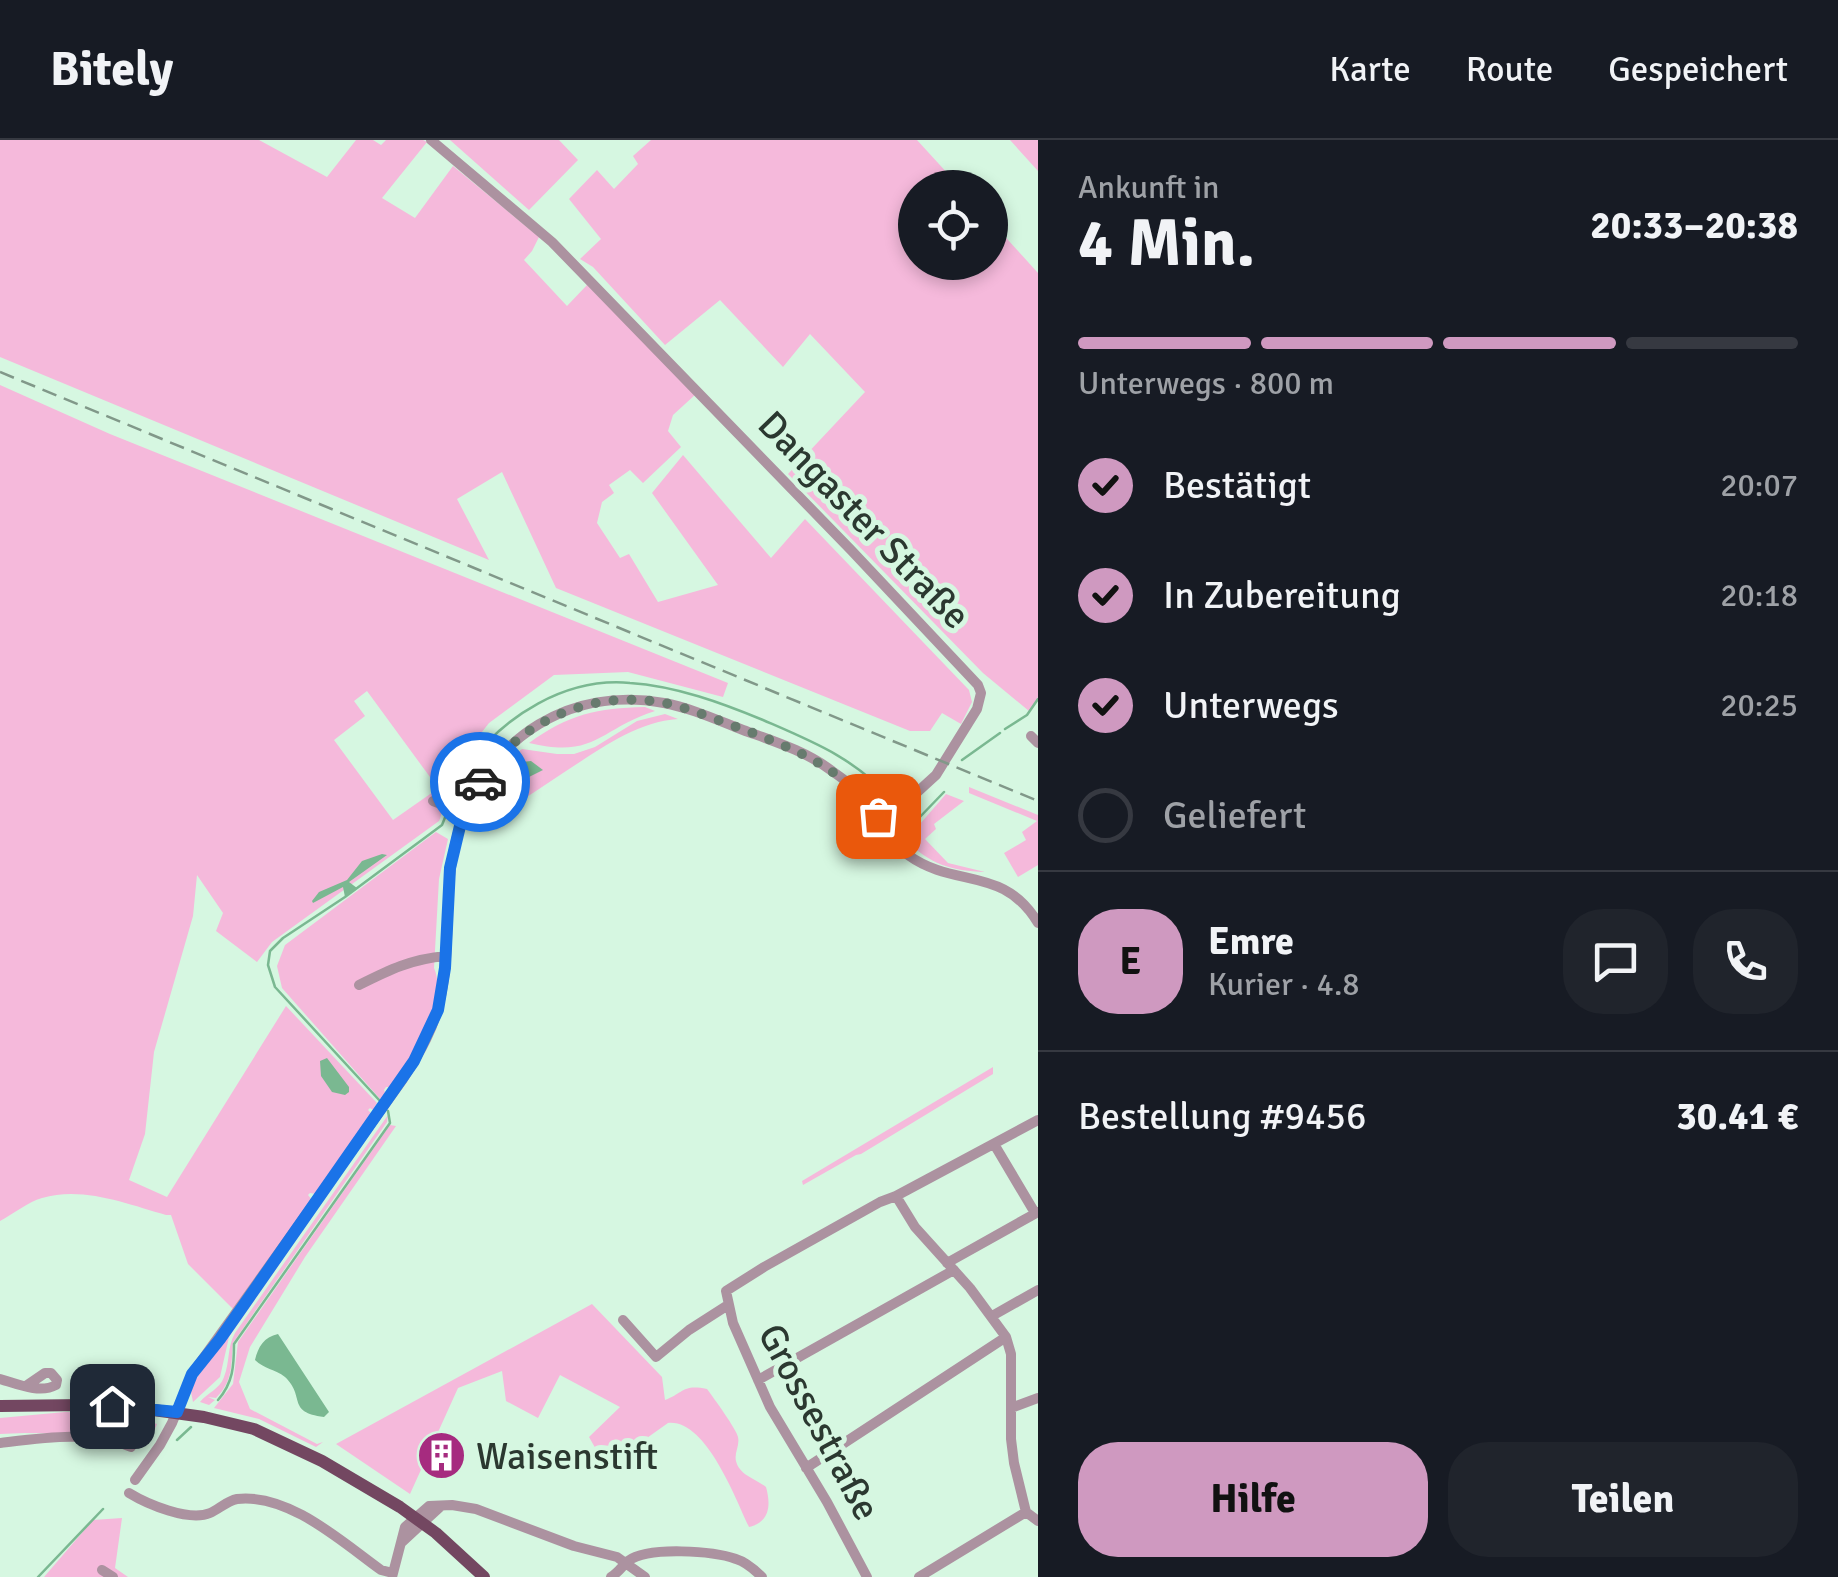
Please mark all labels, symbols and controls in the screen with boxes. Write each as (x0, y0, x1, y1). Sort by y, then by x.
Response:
text: Bitely (50, 40, 173, 99)
text: Karte (1329, 48, 1411, 91)
text: Route (1466, 48, 1553, 91)
text: Gespeichert (1608, 48, 1788, 91)
text: Ankunft in (1078, 168, 1220, 207)
map controls (898, 170, 1008, 280)
button: locate (898, 170, 1008, 280)
text: 20:33–20:38 (1590, 202, 1798, 249)
text: 4 Min. (1078, 204, 1255, 284)
text: Unterwegs · 800 m (1078, 364, 1334, 403)
street label: Dangaster Straße (748, 401, 980, 639)
icon: check (1078, 458, 1133, 513)
text: Bestätigt (1163, 462, 1311, 509)
text: 20:07 (1720, 466, 1798, 505)
icon: check (1078, 568, 1133, 623)
text: In Zubereitung (1163, 572, 1401, 619)
text: 20:18 (1720, 576, 1798, 615)
icon: check (1078, 678, 1133, 733)
text: Unterwegs (1163, 682, 1339, 729)
text: 20:25 (1720, 686, 1798, 725)
courier (430, 732, 530, 832)
icon: car (453, 755, 508, 810)
pin (836, 774, 921, 859)
icon: bag (851, 789, 906, 844)
text: Geliefert (1163, 792, 1306, 839)
button: chat (1563, 909, 1668, 1014)
button: phone (1693, 909, 1798, 1014)
text: Emre (1208, 918, 1294, 965)
text: E (1120, 938, 1141, 985)
text: Kurier · 4.8 (1208, 965, 1360, 1004)
text: Bestellung #9456 (1078, 1093, 1367, 1140)
text: 30.41 € (1676, 1093, 1798, 1140)
street label: Grossestraße (748, 1316, 890, 1528)
pin (70, 1364, 155, 1449)
icon: home (85, 1379, 140, 1434)
building icon: Waisenstift (415, 1430, 467, 1482)
place label: Waisenstift (476, 1433, 658, 1480)
button: Hilfe (1078, 1442, 1428, 1557)
button: Teilen (1448, 1442, 1798, 1557)

